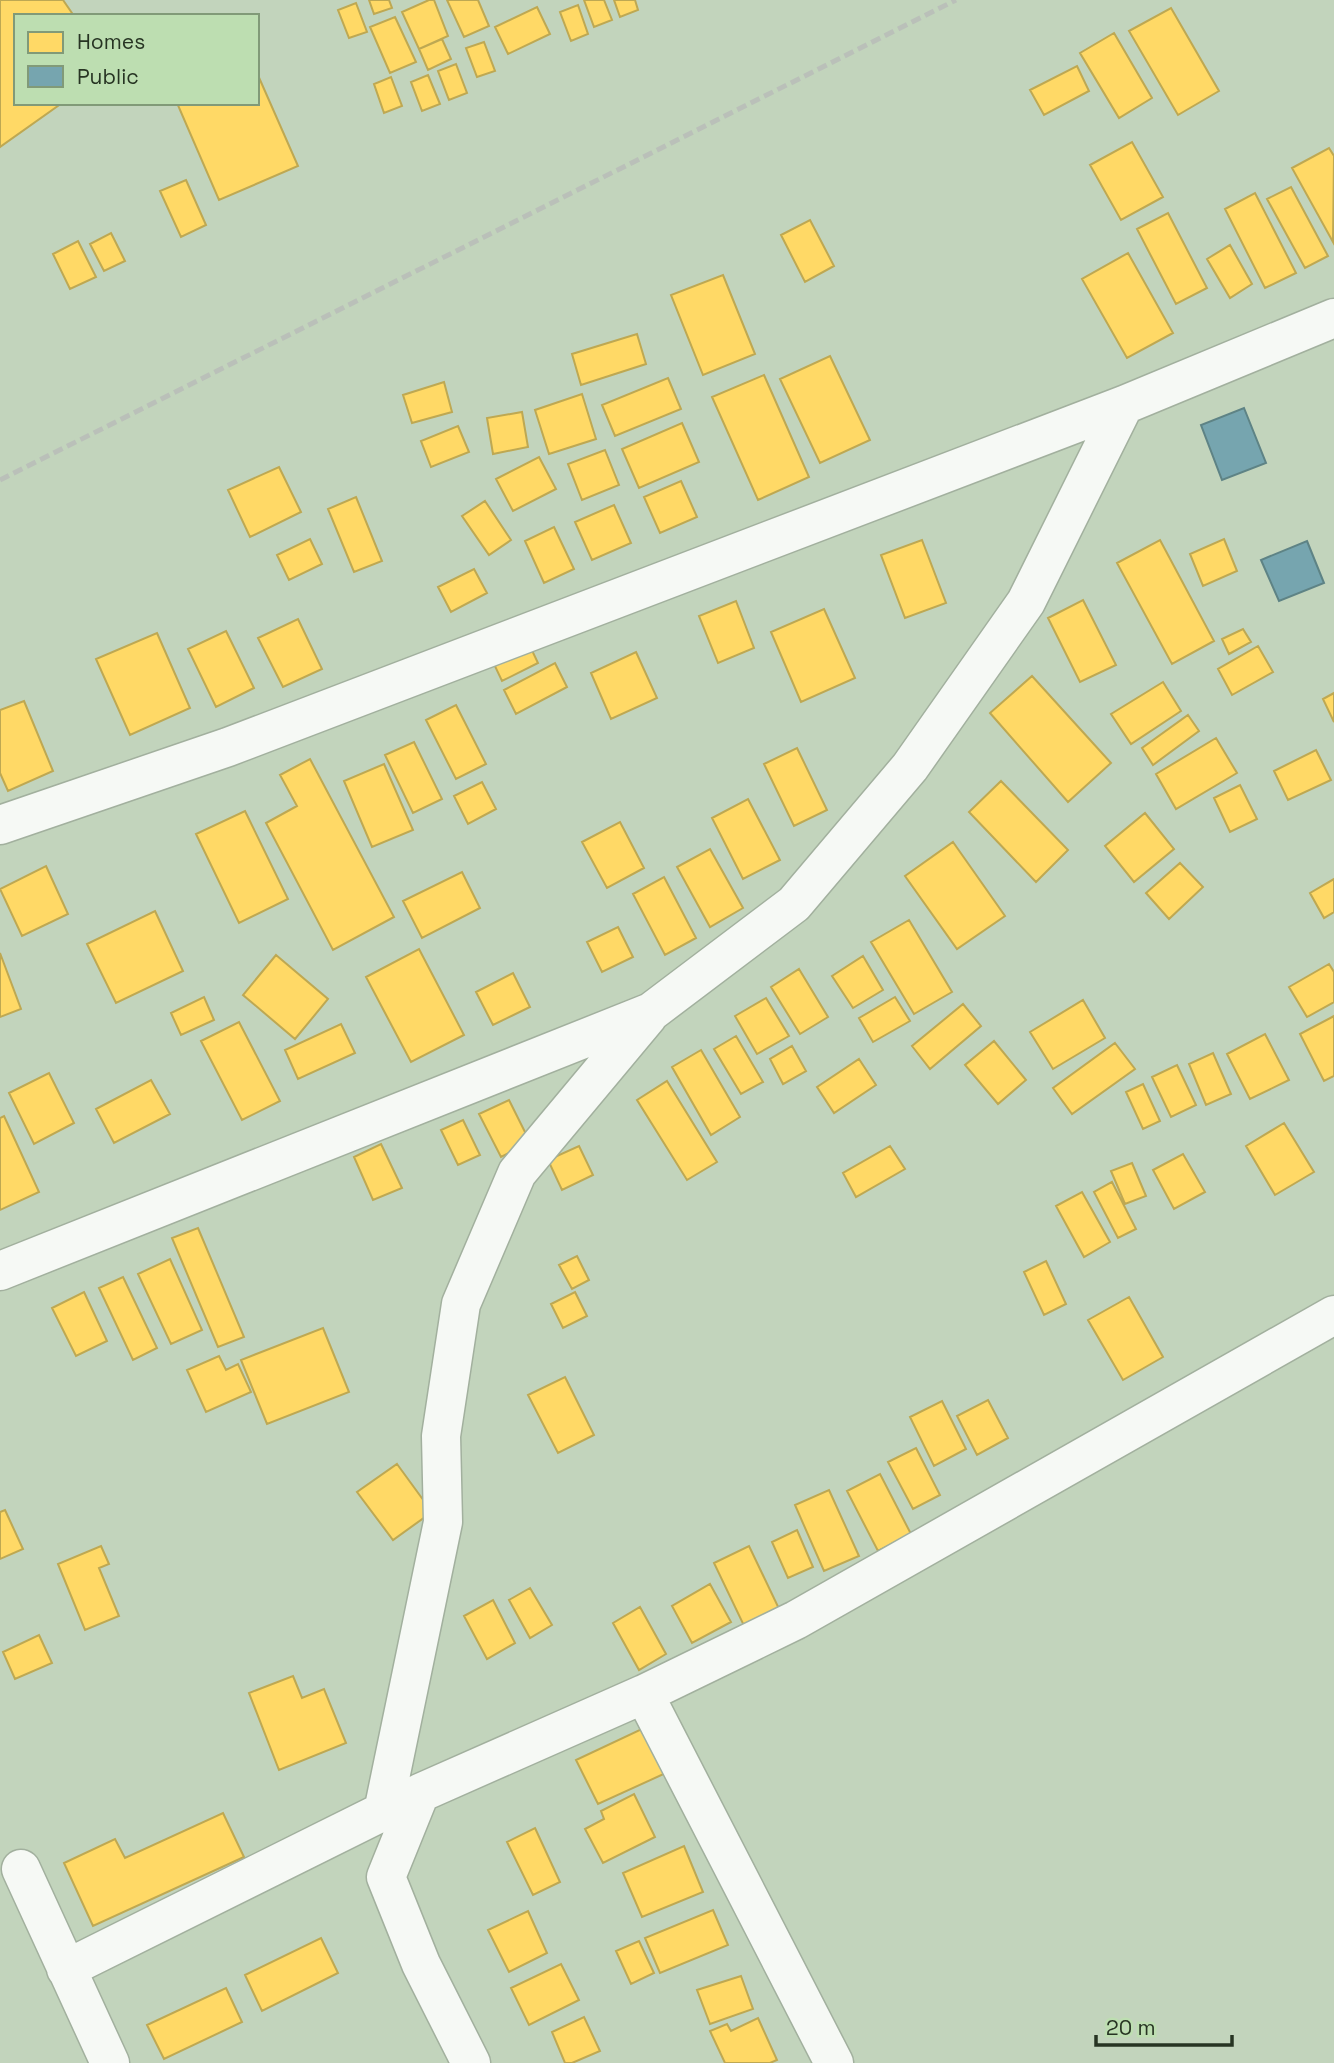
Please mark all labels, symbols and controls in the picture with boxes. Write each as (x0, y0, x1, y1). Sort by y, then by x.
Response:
legend (14, 14, 259, 105)
text: Homes (77, 28, 145, 55)
text: Public (77, 63, 139, 90)
scale bar (1096, 2004, 1232, 2048)
text: 20 m (1106, 2014, 1156, 2041)

